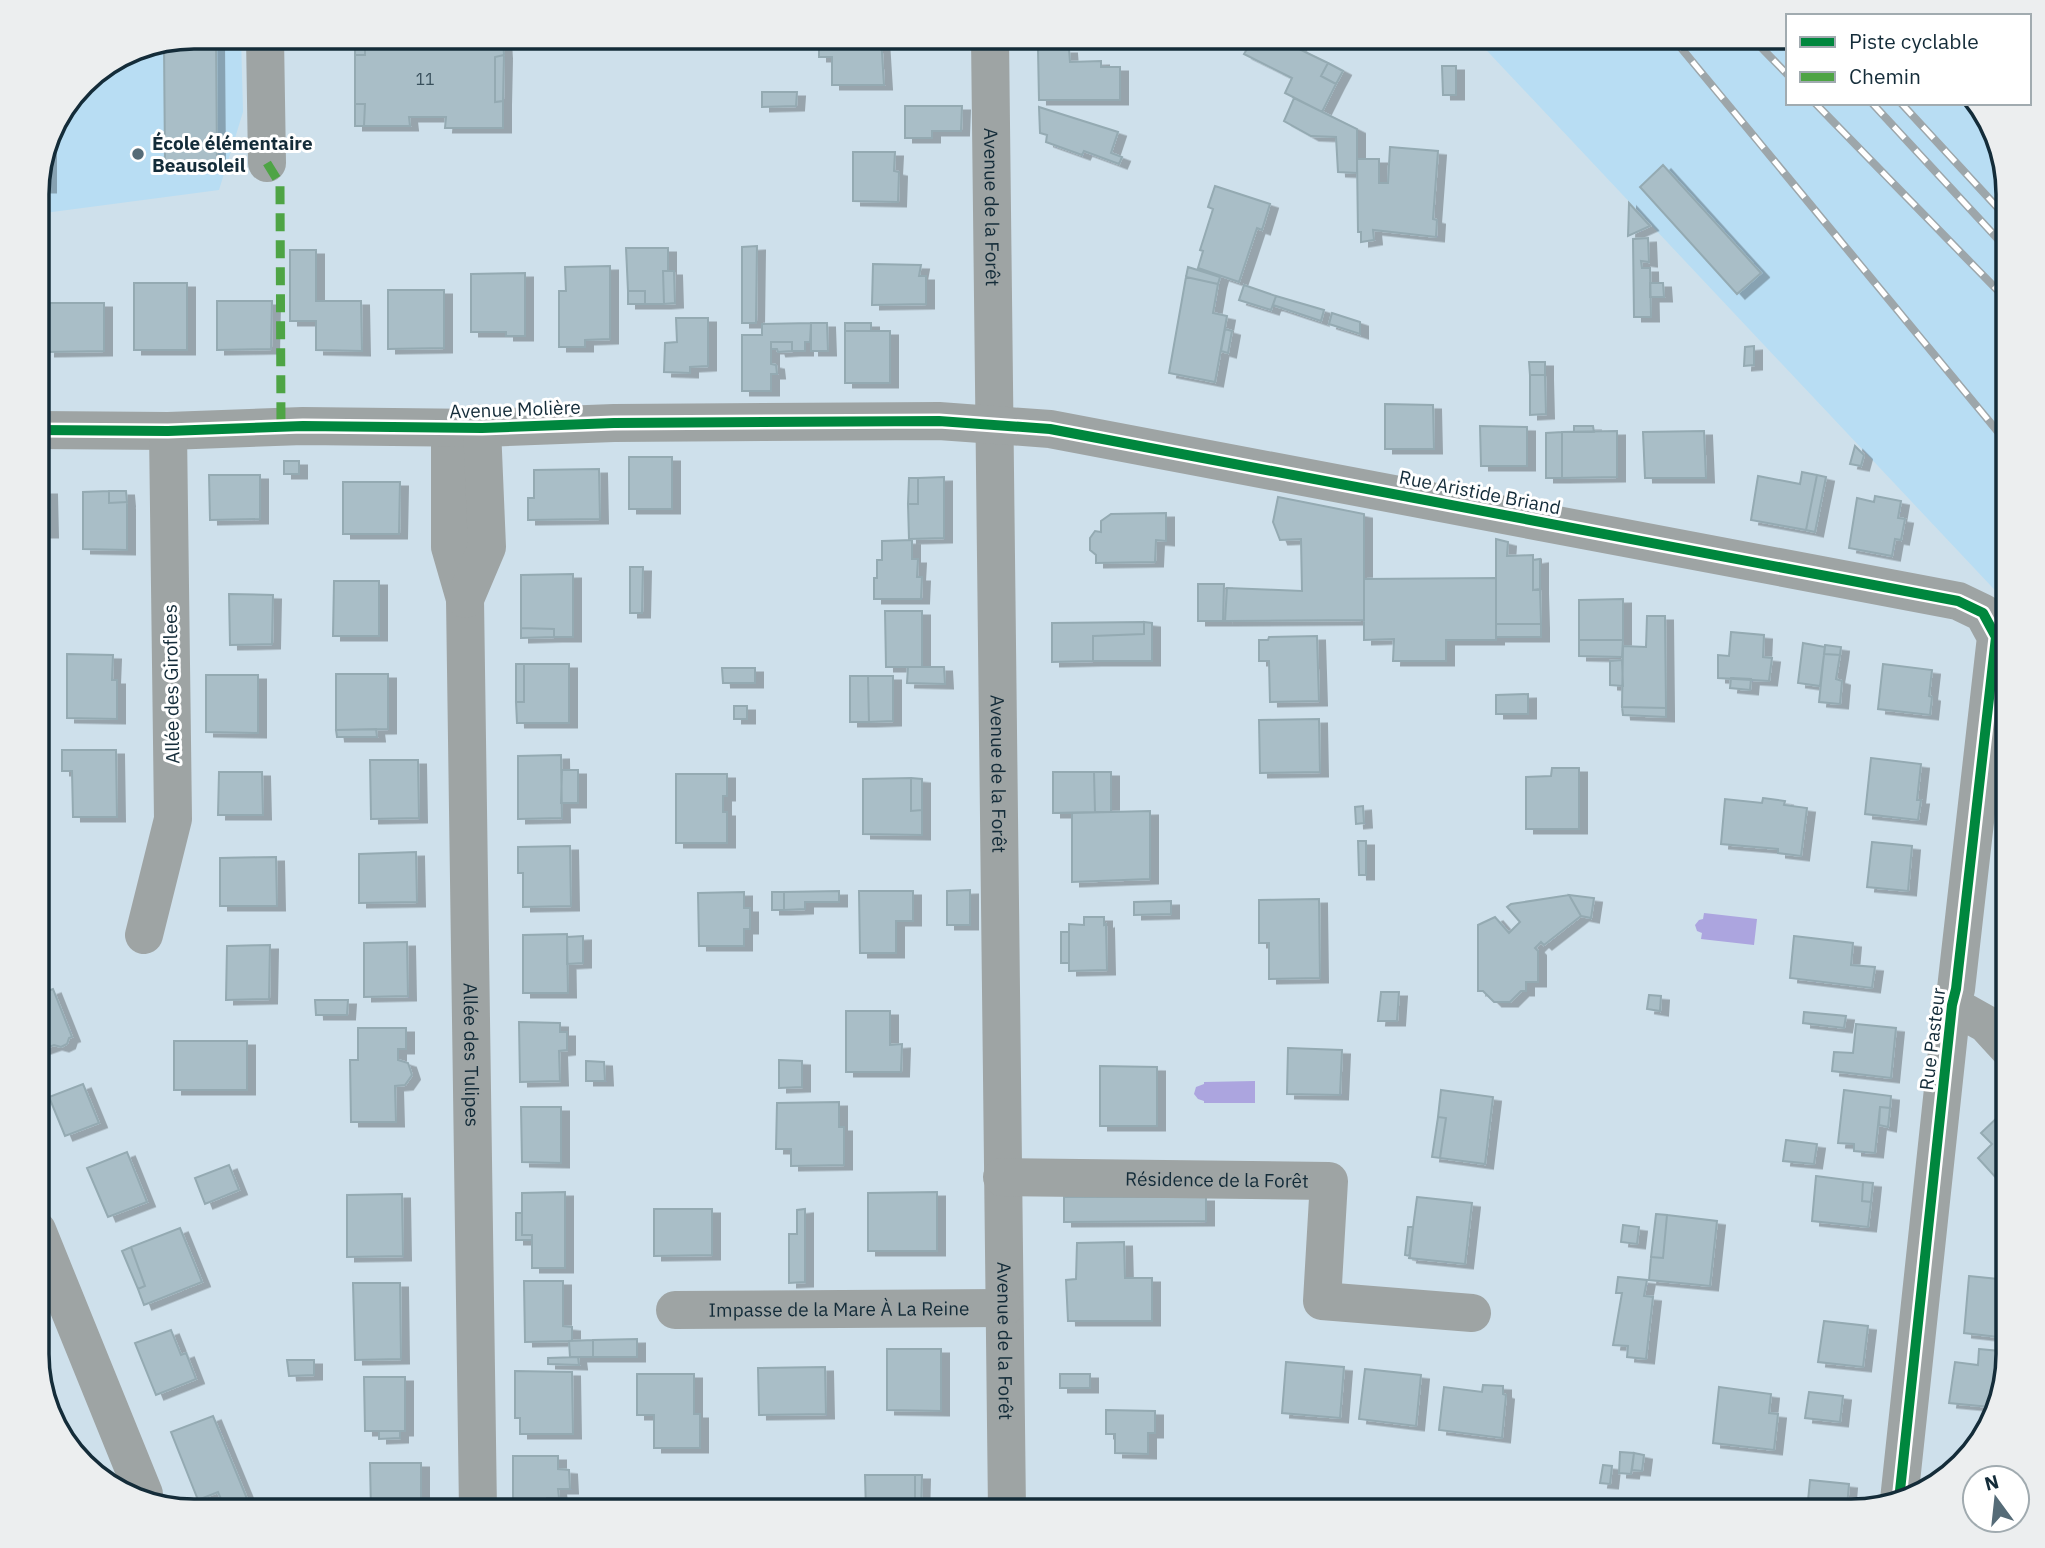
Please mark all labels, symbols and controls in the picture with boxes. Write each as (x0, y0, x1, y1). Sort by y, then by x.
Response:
legend (1786, 14, 2031, 105)
text: Piste cyclable (1849, 27, 1979, 55)
text: Chemin (1849, 62, 1921, 90)
house number: 11 (415, 69, 435, 89)
street label: Avenue de la Forêt (979, 128, 1005, 286)
place label: École élémentaire Beausoleil (152, 131, 313, 177)
marker: École élémentaire Beausoleil (130, 146, 146, 162)
street label: Avenue Molière (449, 395, 581, 423)
street label: Rue Aristide Briand (1397, 465, 1563, 519)
street label: Allée des Giroflees (158, 604, 184, 764)
street label: Avenue de la Forêt (986, 695, 1011, 853)
street label: Allée des Tulipes (458, 982, 485, 1127)
street label: Rue Pasteur (1914, 986, 1950, 1092)
street label: Résidence de la Forêt (1125, 1167, 1309, 1193)
street label: Avenue de la Forêt (992, 1262, 1018, 1420)
street label: Impasse de la Mare À La Reine (708, 1296, 970, 1322)
north arrow (1961, 1464, 2031, 1534)
text: N (1982, 1469, 2001, 1496)

